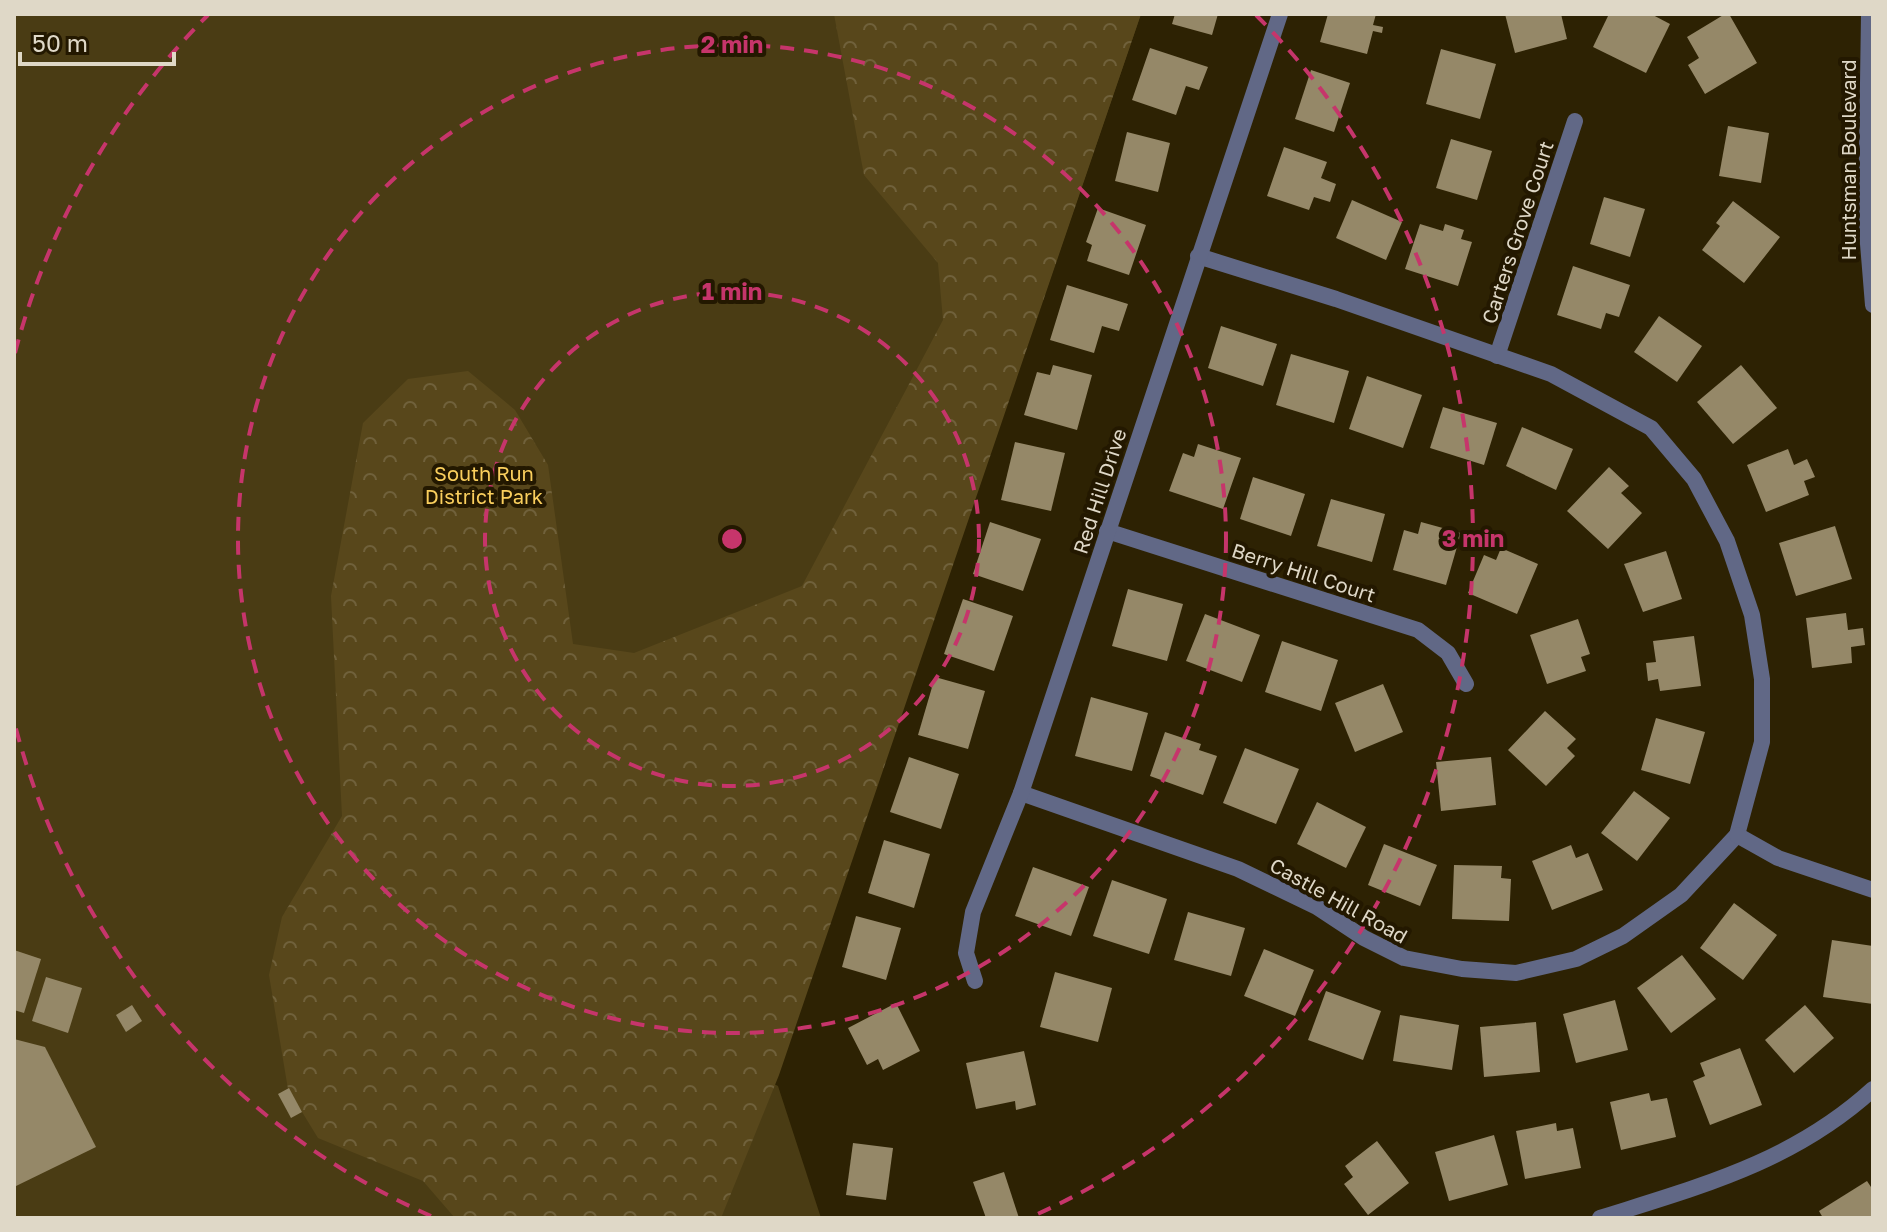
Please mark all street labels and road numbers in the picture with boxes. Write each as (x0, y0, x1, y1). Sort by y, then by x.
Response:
street label: Huntsman Boulevard (1836, 60, 1860, 261)
street label: Carters Grove Court (1476, 138, 1558, 326)
street label: Red Hill Drive (1067, 425, 1131, 557)
street label: Berry Hill Court (1229, 537, 1379, 607)
street label: Castle Hill Road (1266, 852, 1412, 948)

